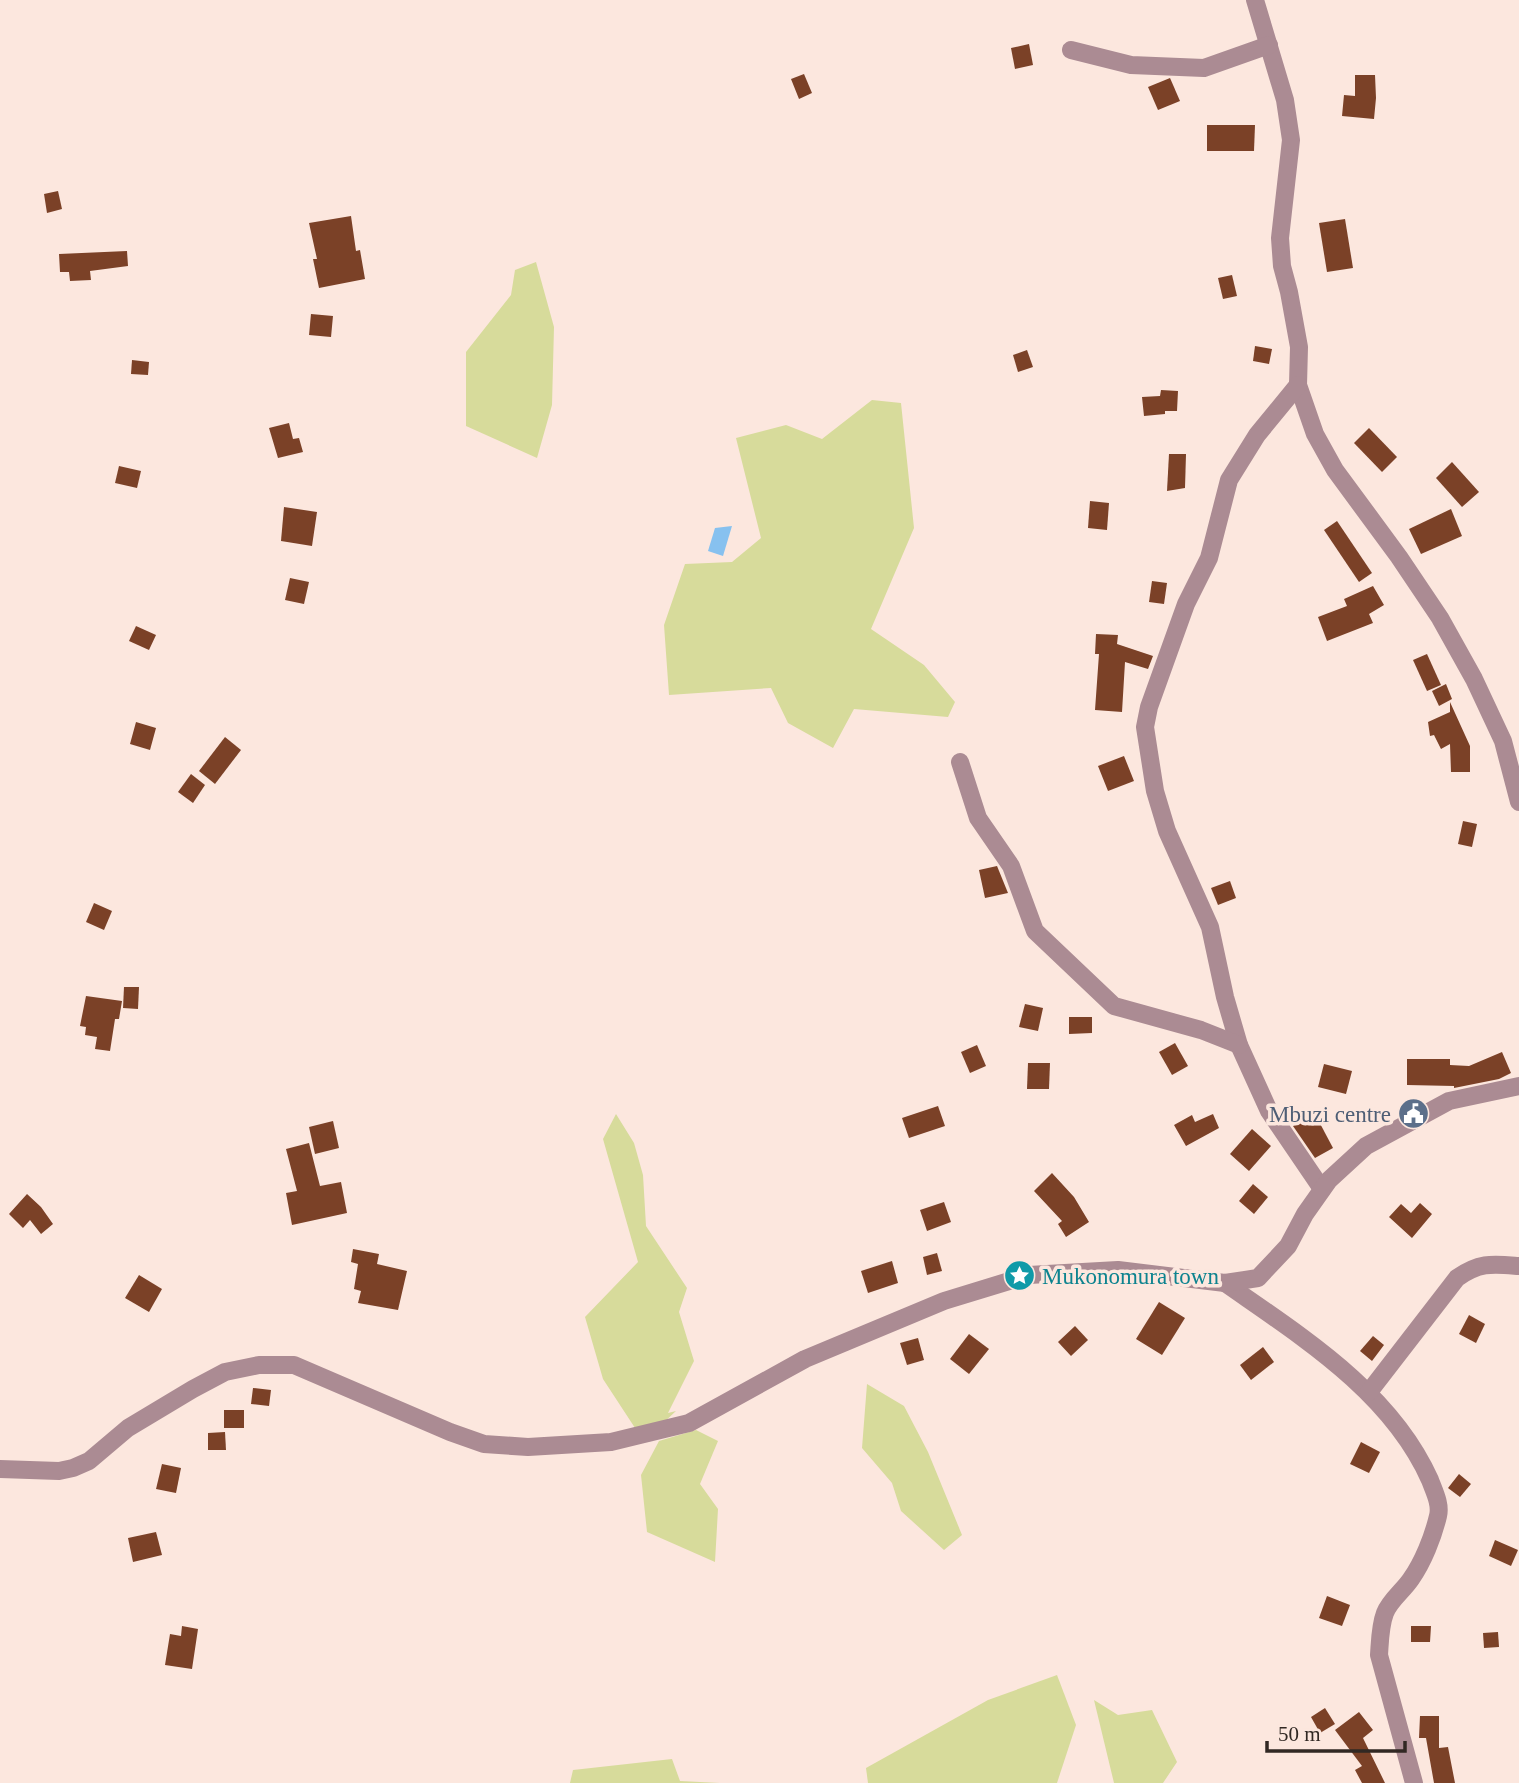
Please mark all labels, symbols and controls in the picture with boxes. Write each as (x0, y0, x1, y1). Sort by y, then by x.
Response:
public building icon: Mbuzi centre (1397, 1097, 1431, 1131)
place label: Mbuzi centre (1269, 1102, 1391, 1127)
place icon: Mukonomura town (1002, 1259, 1036, 1293)
place label: Mukonomura town (1042, 1264, 1219, 1289)
scale bar (1267, 1710, 1405, 1754)
text: 50 m (1278, 1722, 1321, 1746)

